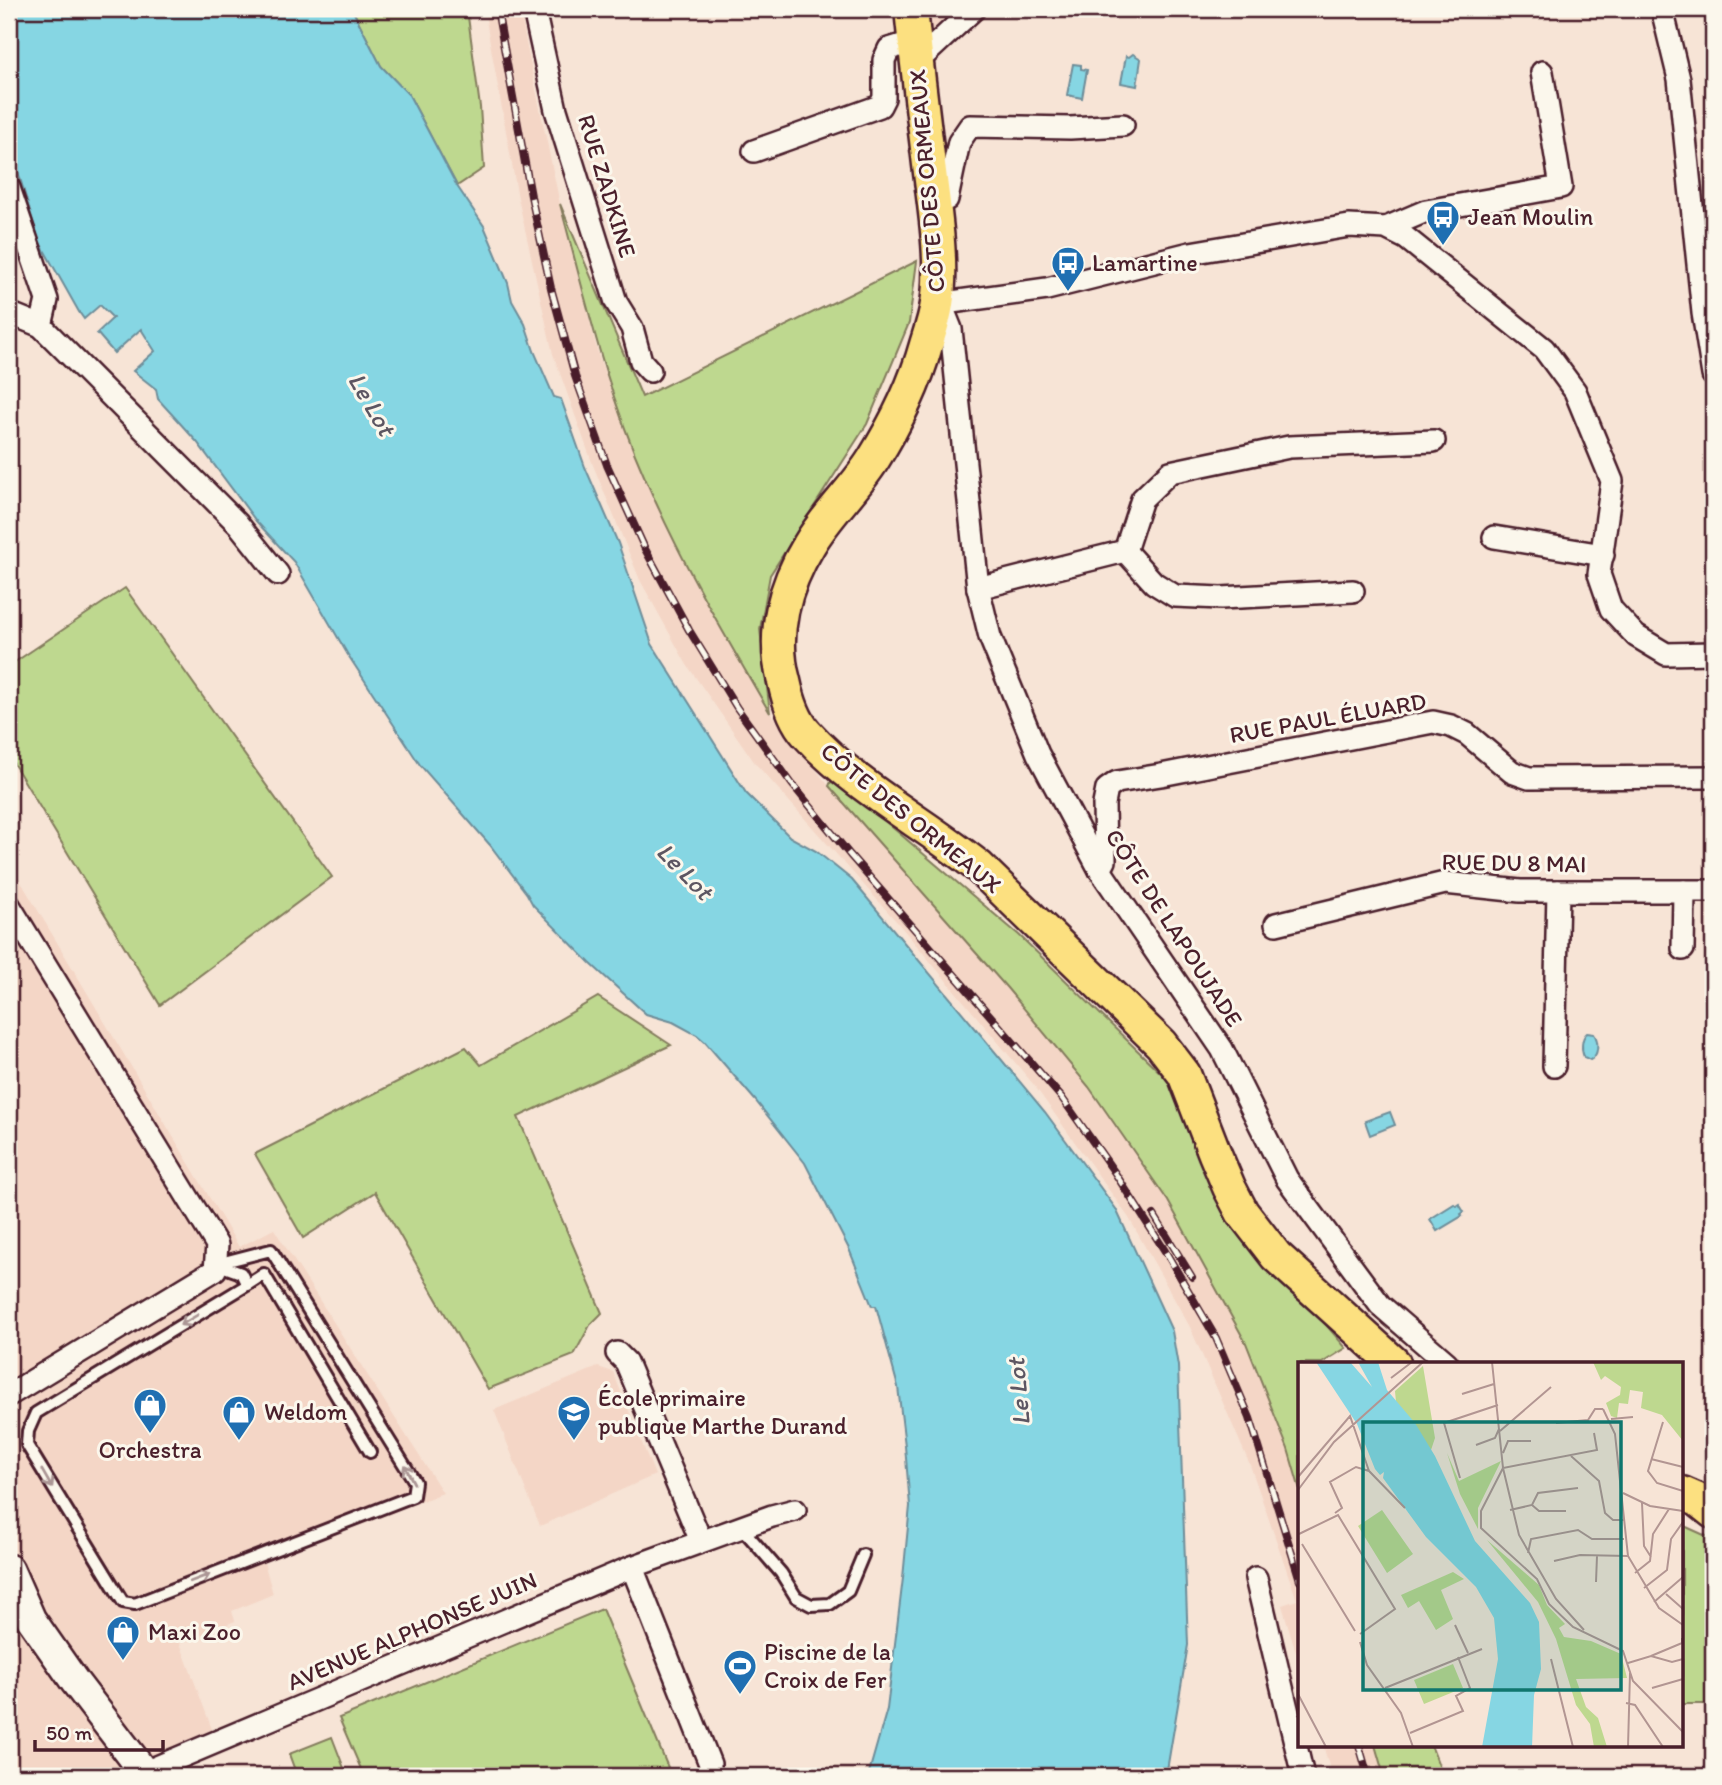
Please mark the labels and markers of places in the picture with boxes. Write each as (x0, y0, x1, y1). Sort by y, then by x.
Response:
bus stop icon: Jean Moulin (1424, 198, 1462, 247)
place label: Jean Moulin (1468, 202, 1594, 231)
bus stop icon: Lamartine (1049, 244, 1087, 293)
place label: Lamartine (1092, 248, 1198, 277)
place label: École primaire publique Marthe Durand (598, 1383, 847, 1440)
shop icon: Orchestra (131, 1386, 169, 1435)
shop icon: Weldom (220, 1393, 258, 1442)
school or university icon: École primaire publique Marthe Durand (555, 1393, 593, 1442)
place label: Weldom (264, 1397, 347, 1426)
place label: Orchestra (98, 1435, 202, 1464)
shop icon: Maxi Zoo (104, 1613, 142, 1662)
place label: Maxi Zoo (148, 1617, 241, 1646)
place label: Piscine de la Croix de Fer (764, 1637, 891, 1694)
sports icon: Piscine de la Croix de Fer (721, 1647, 759, 1696)

